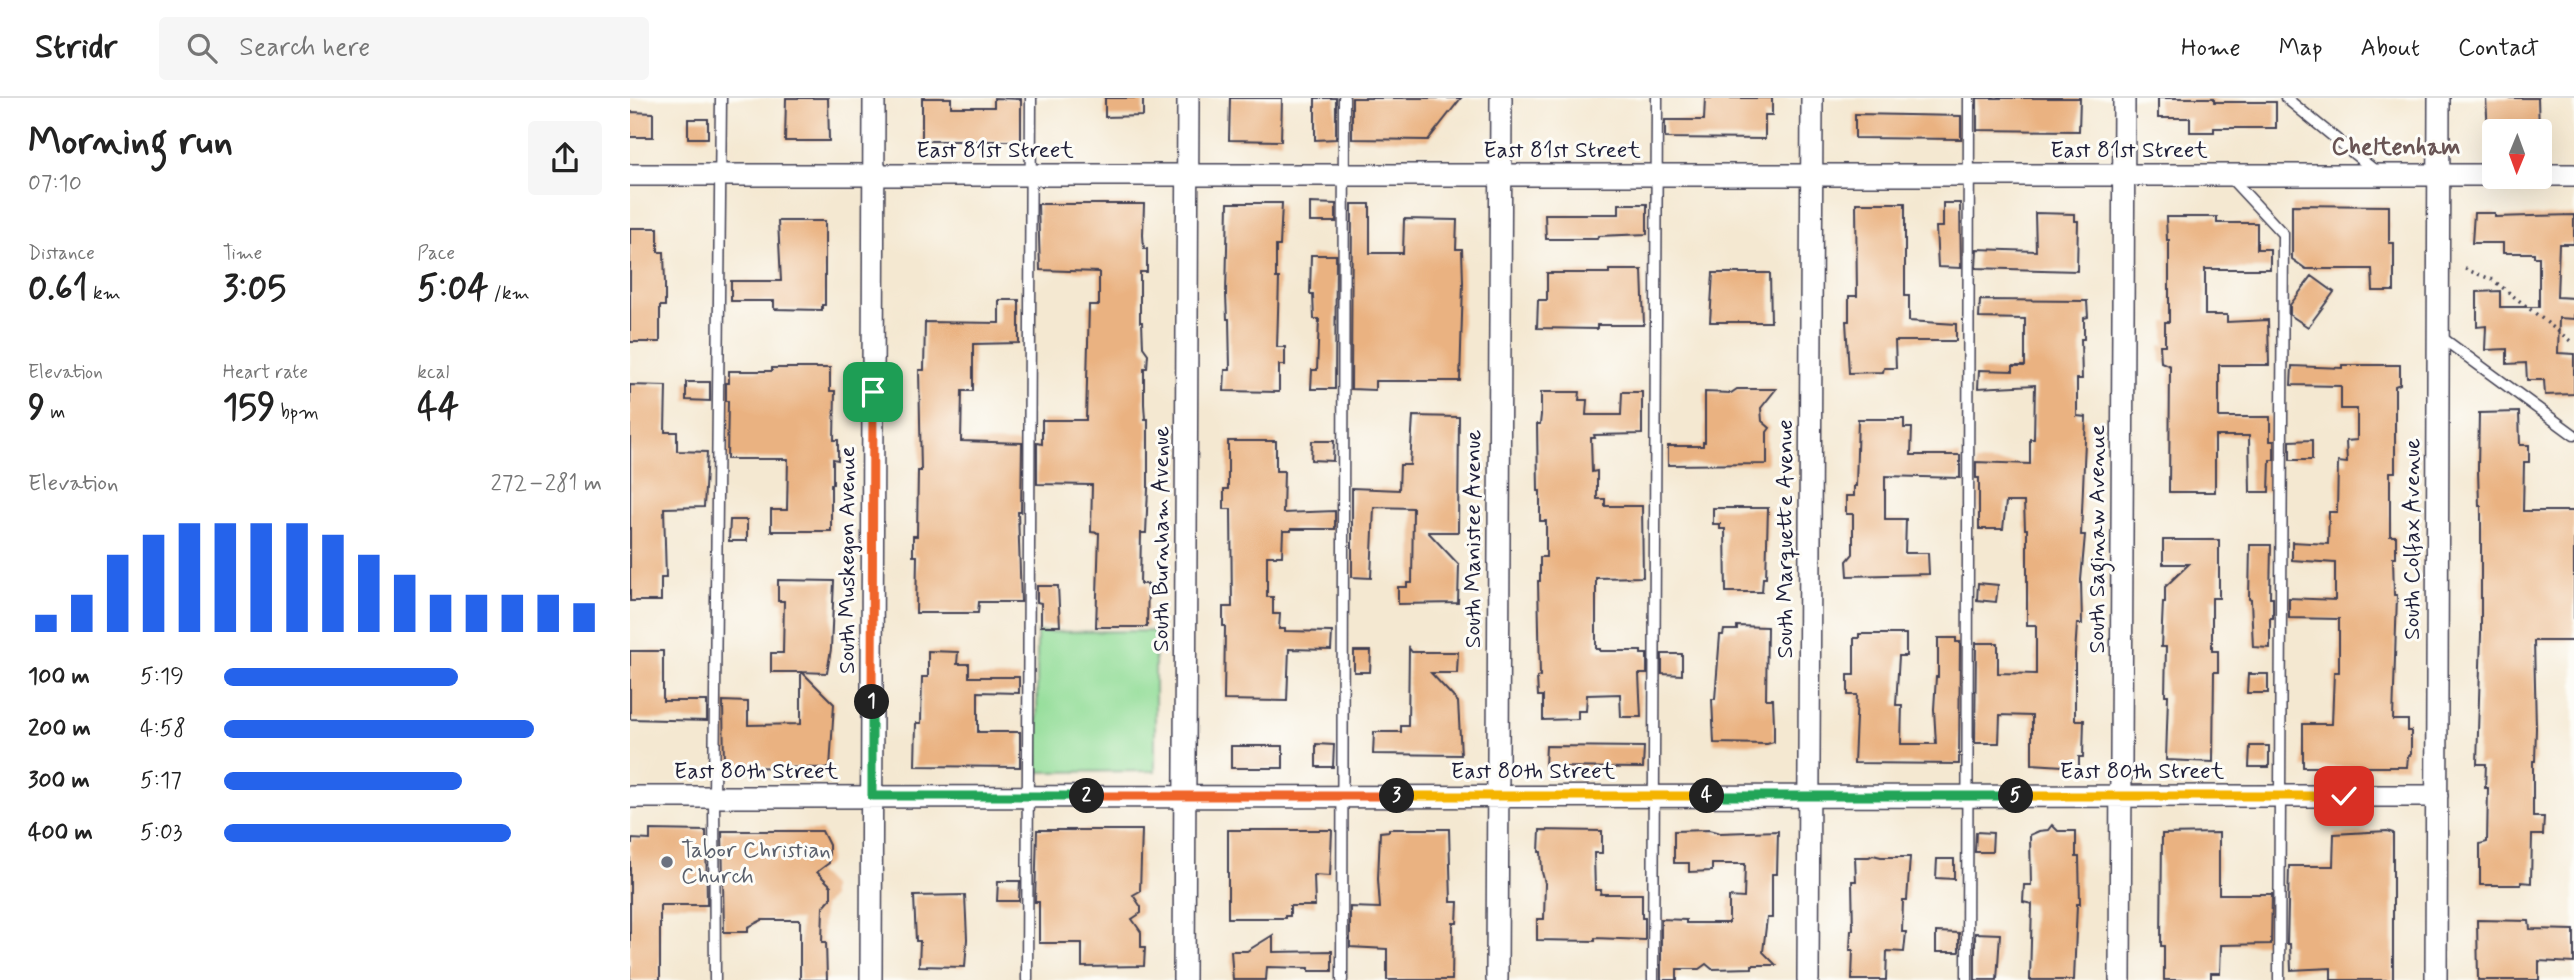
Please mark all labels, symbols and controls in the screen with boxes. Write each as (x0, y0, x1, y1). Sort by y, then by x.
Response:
search box (159, 17, 649, 80)
text: Stridr (35, 26, 117, 70)
icon: search (183, 29, 221, 67)
text: Search here (239, 31, 370, 65)
text: Home (2181, 33, 2241, 64)
text: Map (2279, 33, 2323, 64)
text: About (2361, 33, 2420, 64)
text: Contact (2458, 33, 2539, 64)
text: Morning run (28, 118, 233, 167)
north arrow (2482, 119, 2552, 189)
map controls (2482, 119, 2552, 189)
button: share (528, 121, 602, 195)
district label: Cheltenham (2332, 132, 2460, 163)
street label: East 81st Street (916, 136, 1074, 166)
street label: East 81st Street (1483, 136, 1641, 166)
street label: East 81st Street (2050, 136, 2208, 166)
text: 07:10 (28, 169, 82, 199)
text: Distance (28, 241, 95, 266)
text: Time (223, 241, 262, 266)
text: Pace (417, 241, 455, 266)
text: 0.61 (28, 266, 88, 312)
text: 3:05 (223, 266, 286, 312)
text: 5:04 (417, 266, 488, 312)
text: km (88, 281, 121, 306)
text: /km (488, 281, 530, 306)
text: Elevation (28, 360, 103, 385)
text: Heart rate (223, 360, 308, 385)
text: kcal (417, 360, 449, 385)
pin (843, 362, 903, 422)
icon: arrive (854, 373, 892, 411)
text: 9 (28, 385, 45, 431)
text: 159 (223, 385, 275, 431)
text: 44 (417, 385, 459, 431)
text: m (45, 400, 65, 425)
text: bpm (275, 400, 319, 425)
street label: South Marquette Avenue (1771, 419, 1801, 659)
street label: South Saginaw Avenue (2083, 425, 2115, 653)
street label: South Burnham Avenue (1147, 426, 1177, 652)
street label: South Manistee Avenue (1459, 430, 1489, 648)
street label: South Colfax Avenue (2398, 438, 2428, 640)
street label: South Muskegon Avenue (833, 446, 863, 674)
text: Elevation (28, 469, 119, 499)
text: 272–281 m (490, 469, 602, 499)
text: 100 m (28, 662, 90, 692)
text: 5:19 (140, 662, 184, 692)
pin: 1 (854, 684, 890, 720)
text: 1 (867, 689, 876, 714)
text: 200 m (28, 714, 91, 744)
text: 4:58 (140, 714, 186, 744)
street label: East 80th Street (674, 757, 839, 787)
street label: East 80th Street (1451, 757, 1616, 787)
street label: East 80th Street (2060, 757, 2225, 787)
text: 300 m (28, 766, 90, 796)
text: 5:17 (140, 766, 182, 796)
pin (2314, 766, 2374, 826)
icon: check (2325, 777, 2363, 815)
pin: 2 (1070, 778, 1105, 814)
pin: 3 (1380, 778, 1414, 814)
pin: 4 (1690, 778, 1724, 814)
pin: 5 (1998, 778, 2034, 814)
text: 2 (1082, 783, 1091, 808)
text: 3 (1392, 783, 1401, 808)
text: 4 (1701, 783, 1712, 808)
text: 5 (2010, 783, 2021, 808)
text: 400 m (28, 818, 93, 848)
text: 5:03 (140, 818, 183, 848)
place label: Tabor Christian Church (681, 836, 831, 892)
marker: Tabor Christian Church (659, 854, 675, 870)

